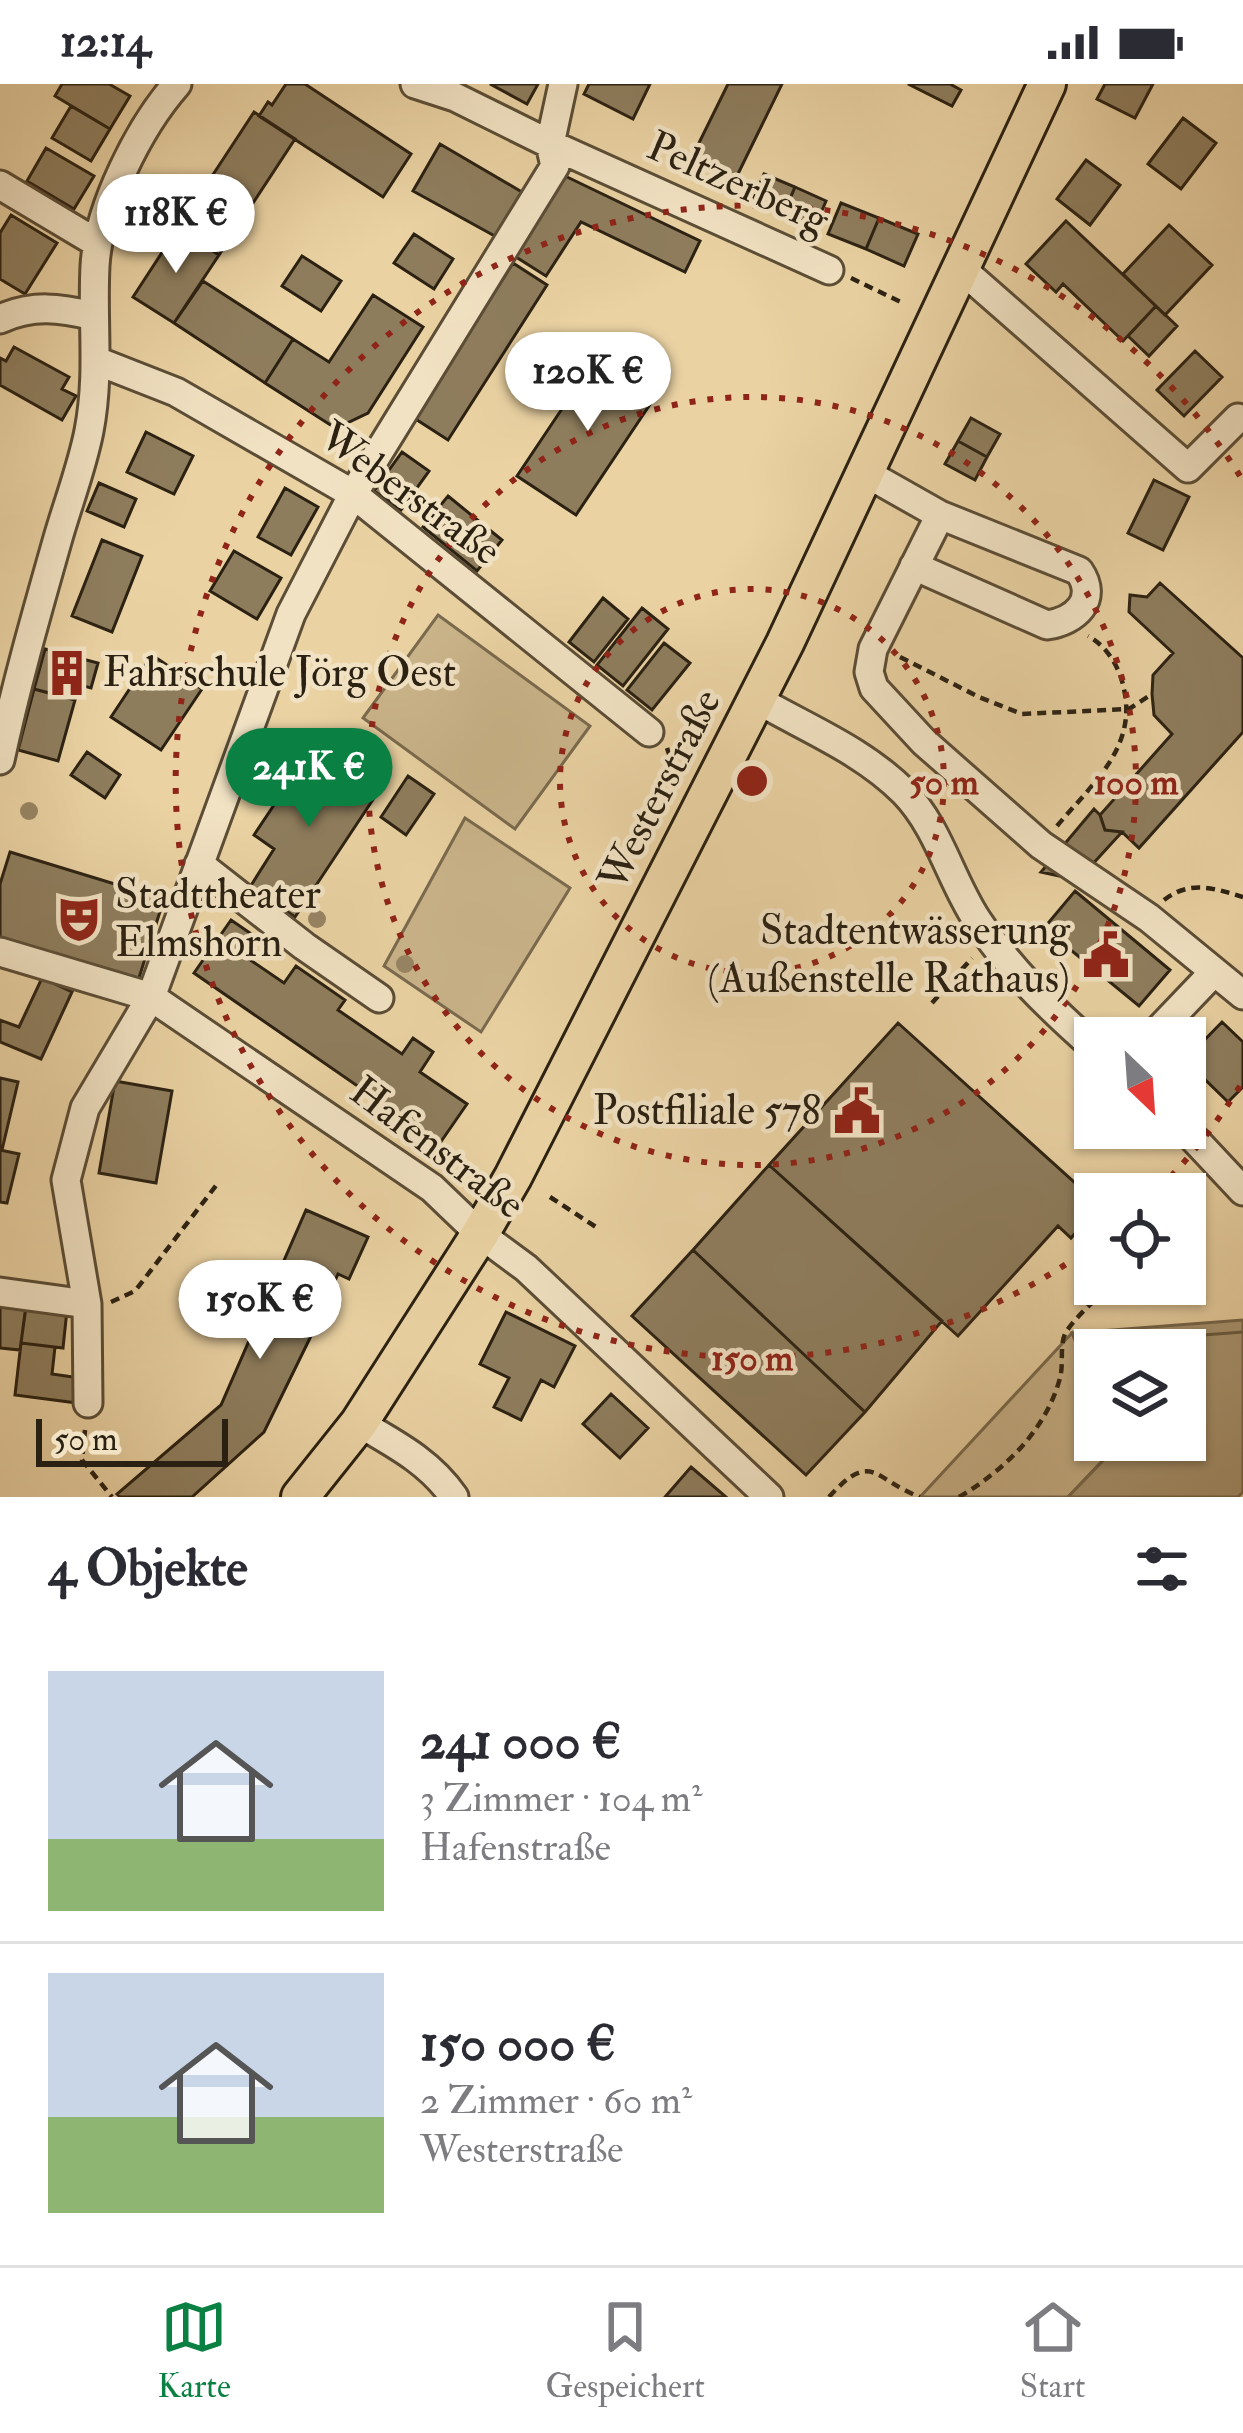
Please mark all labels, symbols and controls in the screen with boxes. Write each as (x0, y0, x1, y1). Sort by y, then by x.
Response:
text: 12:14 (60, 14, 150, 70)
street label: Peltzerberg (639, 120, 838, 247)
pin: 118K € (78, 174, 274, 276)
text: 118K € (124, 188, 228, 237)
pin: 120K € (490, 332, 686, 434)
text: 120K € (532, 346, 644, 395)
street label: Weberstraße (308, 410, 511, 577)
place label: Fahrschule Jörg Oest (103, 647, 456, 699)
building icon: Fahrschule Jörg Oest (42, 648, 92, 698)
street label: Westerstraße (587, 681, 733, 900)
pin: 241K € (211, 728, 407, 830)
text: 241K € (252, 742, 366, 791)
centre of rings (731, 760, 773, 802)
text: 50 m (909, 760, 979, 805)
text: 100 m (1093, 760, 1179, 805)
place label: Stadttheater Elmshorn (115, 869, 321, 969)
theatre icon: Stadttheater Elmshorn (54, 894, 104, 944)
place label: Stadtentwässerung (Außenstelle Rathaus) (707, 905, 1071, 1005)
public building icon: Stadtentwässerung (Außenstelle Rathaus) (1081, 930, 1131, 980)
north arrow (1074, 1017, 1206, 1149)
map controls (1074, 1017, 1206, 1461)
street label: Hafenstraße (339, 1065, 535, 1231)
place label: Postfiliale 578 (593, 1085, 821, 1137)
public building icon: Postfiliale 578 (832, 1086, 882, 1136)
button: locate (1074, 1173, 1206, 1305)
pin: 150K € (162, 1260, 358, 1362)
text: 150K € (206, 1274, 314, 1323)
button: layers (1074, 1329, 1206, 1461)
text: 150 m (711, 1336, 793, 1381)
scale bar (36, 1413, 228, 1466)
text: 50 m (54, 1419, 118, 1460)
icon: filters (1129, 1536, 1195, 1602)
text: 4 Objekte (48, 1537, 248, 1601)
text: 241 000 € (420, 1710, 621, 1774)
icon: home (144, 1719, 288, 1863)
text: 3 Zimmer · 104 m² (420, 1774, 702, 1823)
text: Hafenstraße (420, 1823, 611, 1872)
text: 150 000 € (420, 2012, 616, 2076)
icon: home (144, 2021, 288, 2165)
text: 2 Zimmer · 60 m² (420, 2076, 692, 2125)
text: Westerstraße (420, 2125, 623, 2174)
tab: Karte (157, 2294, 231, 2407)
tab: Gespeichert (546, 2294, 705, 2407)
tab: Start (1020, 2294, 1086, 2407)

